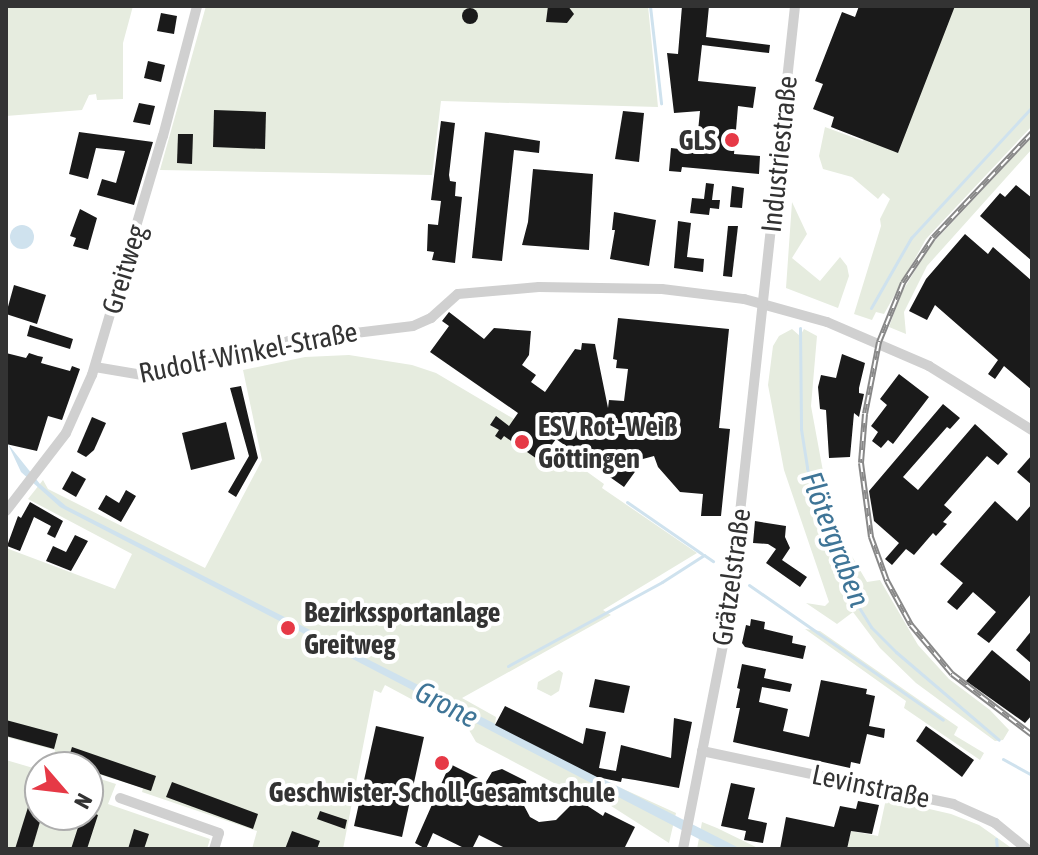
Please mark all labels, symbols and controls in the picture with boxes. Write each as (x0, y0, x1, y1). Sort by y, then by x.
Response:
street label: Industriestraße (754, 74, 804, 234)
place label: GLS (679, 123, 716, 157)
marker: GLS (723, 131, 741, 149)
street label: Greitweg (95, 220, 153, 318)
street label: Rudolf-Winkel-Straße (136, 314, 360, 390)
place label: ESV Rot–Weìß Göttingen (538, 409, 677, 475)
marker: ESV Rot–Weìß Göttingen (513, 433, 531, 451)
water label: Flötergraben (794, 466, 878, 612)
street label: Grätzelstraße (705, 506, 757, 648)
place label: Bezirkssportanlage Greitweg (304, 595, 501, 661)
marker: Bezirkssportanlage Greitweg (279, 619, 297, 637)
water label: Grone (409, 673, 485, 735)
north arrow (24, 751, 104, 831)
marker: Geschwister-Scholl-Gesamtschule (433, 754, 451, 772)
street label: Levinstraße (809, 757, 933, 815)
place label: Geschwister-Scholl-Gesamtschule (269, 775, 615, 809)
text: N (69, 789, 98, 813)

